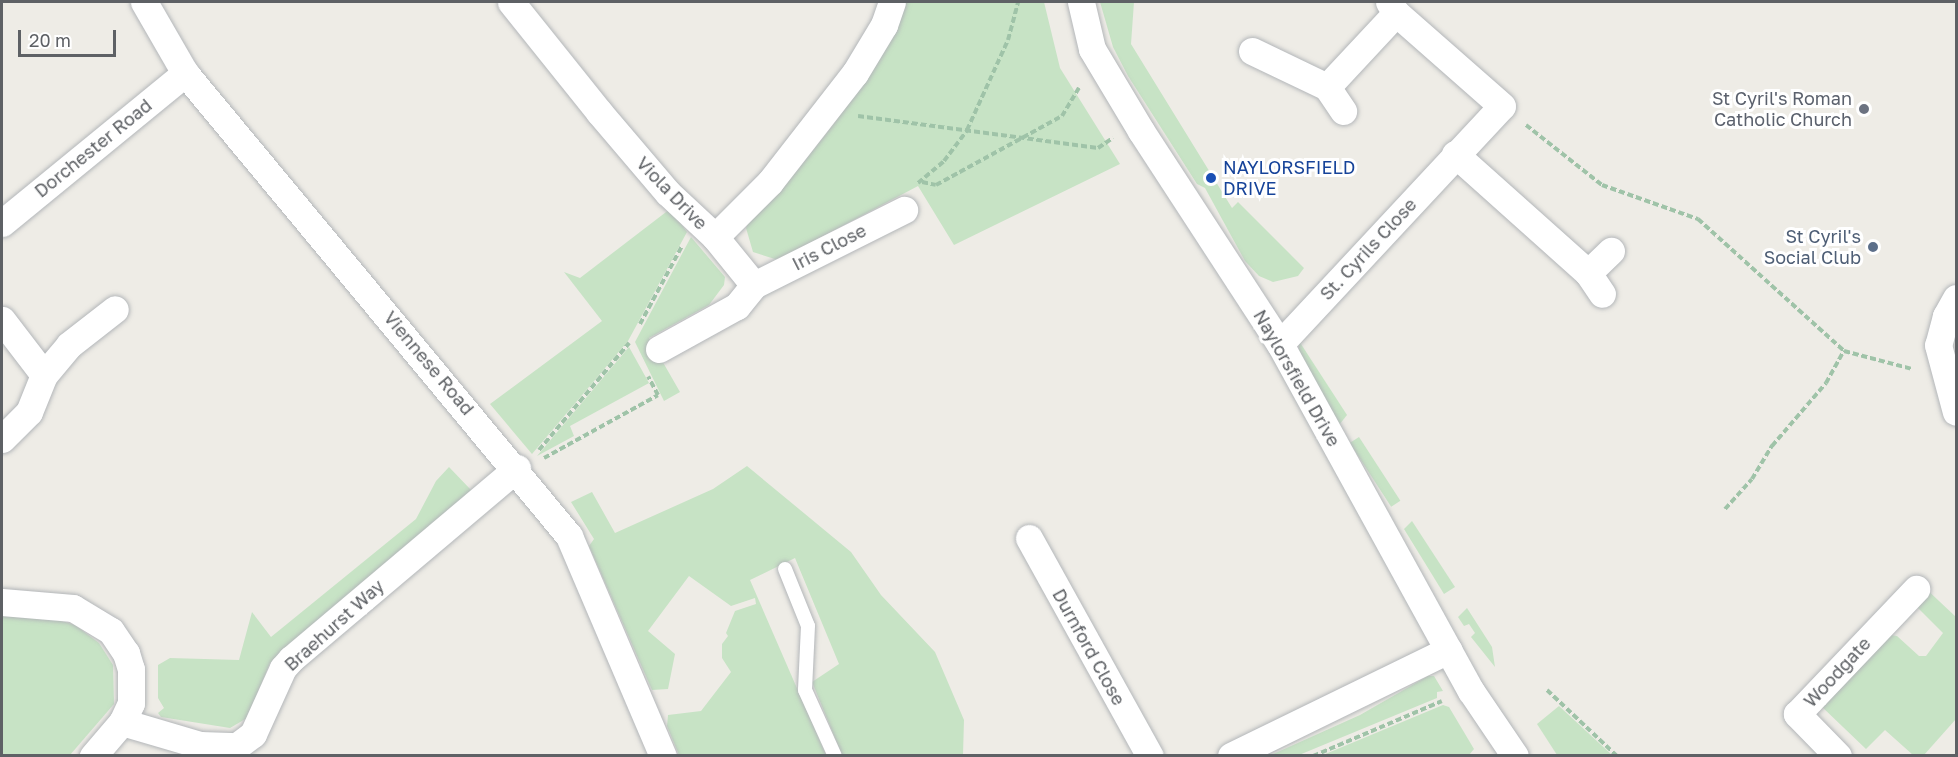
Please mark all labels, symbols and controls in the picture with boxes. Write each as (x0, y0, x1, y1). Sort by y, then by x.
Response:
scale bar (21, 18, 118, 56)
text: 20 m (29, 29, 71, 51)
place label: St Cyril's Roman Catholic Church (1712, 88, 1852, 130)
street label: Dorchester Road (30, 94, 156, 202)
marker: St Cyril's Roman Catholic Church (1857, 102, 1871, 116)
street label: Viola Drive (632, 152, 712, 234)
place label: NAYLORSFIELD DRIVE (1223, 157, 1355, 200)
marker: NAYLORSFIELD DRIVE (1204, 171, 1218, 185)
street label: St. Cyrils Close (1315, 194, 1421, 304)
street label: Iris Close (788, 219, 870, 275)
place label: St Cyril's Social Club (1764, 226, 1861, 268)
marker: St Cyril's Social Club (1866, 240, 1880, 254)
street label: Naylorsfield Drive (1249, 306, 1345, 450)
street label: Viennese Road (379, 307, 479, 419)
street label: Braehurst Way (280, 575, 388, 675)
street label: Durnford Close (1048, 585, 1130, 709)
street label: Woodgate (1799, 632, 1875, 712)

